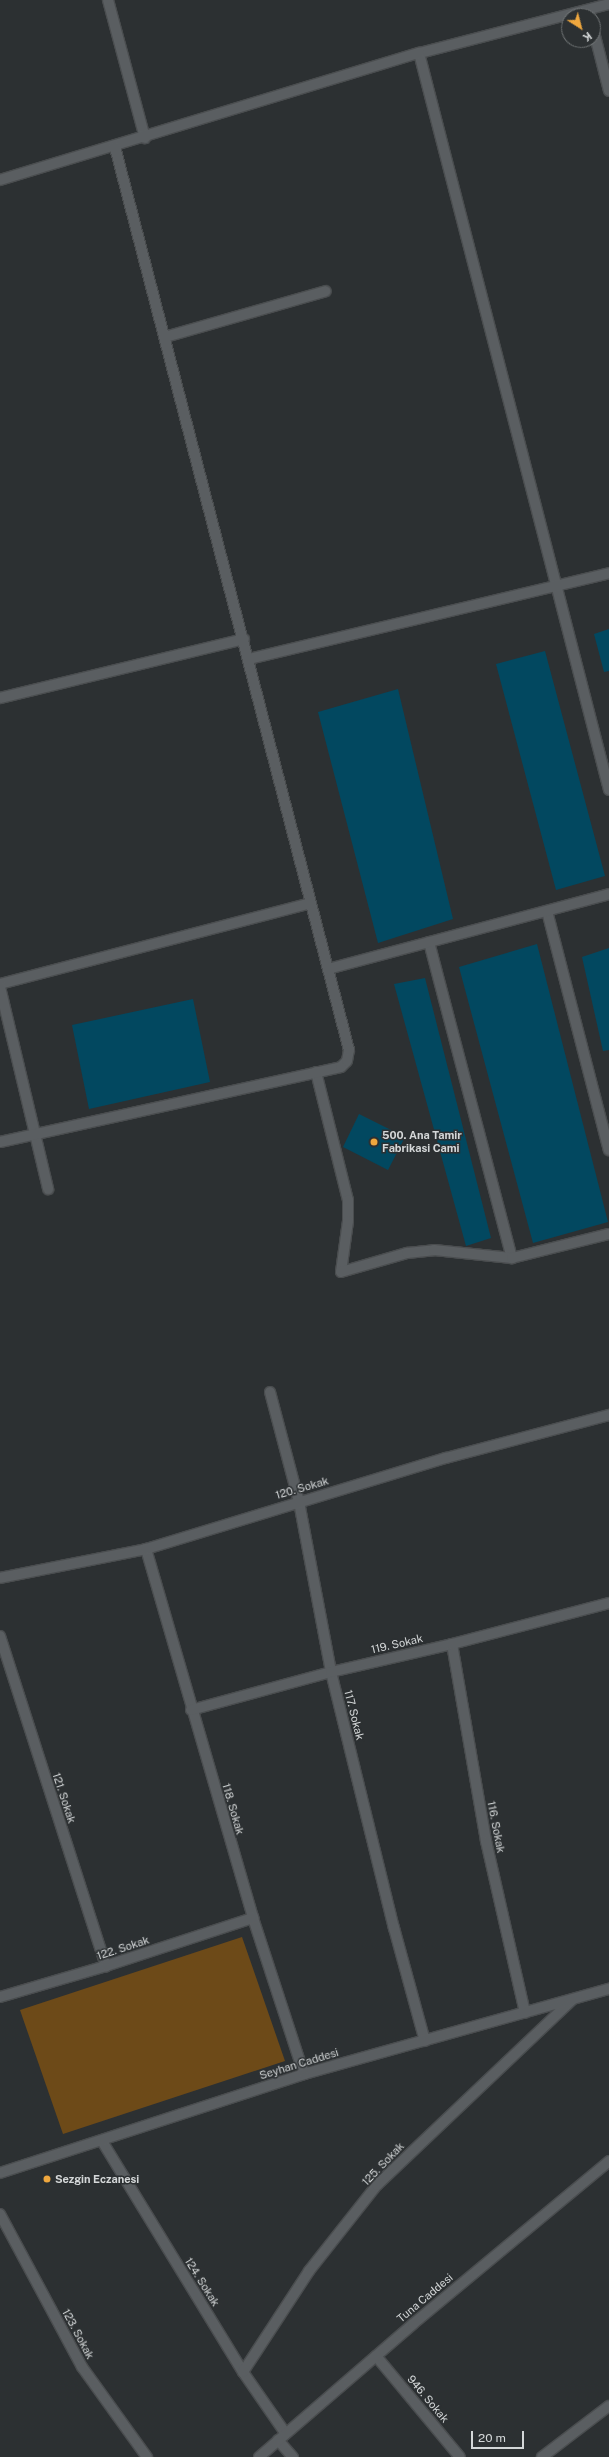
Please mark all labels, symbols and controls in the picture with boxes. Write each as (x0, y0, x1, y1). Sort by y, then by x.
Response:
north arrow (561, 8, 601, 48)
text: K (581, 30, 594, 44)
place label: 500. Ana Tamir Fabrikasi Cami (382, 1129, 462, 1155)
marker: 500. Ana Tamir Fabrikasi Cami (369, 1137, 379, 1147)
street label: 120. Sokak (274, 1474, 330, 1502)
street label: 119. Sokak (370, 1632, 424, 1656)
street label: 117. Sokak (341, 1689, 367, 1741)
street label: 121. Sokak (50, 1771, 78, 1825)
street label: 118. Sokak (219, 1782, 247, 1836)
street label: 116. Sokak (484, 1800, 508, 1854)
street label: 122. Sokak (95, 1933, 151, 1963)
street label: Seyhan Caddesi (258, 2046, 340, 2082)
street label: 125. Sokak (359, 2140, 407, 2188)
place label: Sezgin Eczanesi (55, 2172, 139, 2186)
marker: Sezgin Eczanesi (42, 2174, 52, 2184)
street label: 124. Sokak (182, 2255, 222, 2309)
street label: Tuna Caddesi (394, 2271, 456, 2325)
street label: 123. Sokak (59, 2307, 97, 2361)
street label: 946. Sokak (404, 2373, 452, 2425)
scale bar (473, 2423, 526, 2449)
text: 20 m (478, 2431, 506, 2445)

